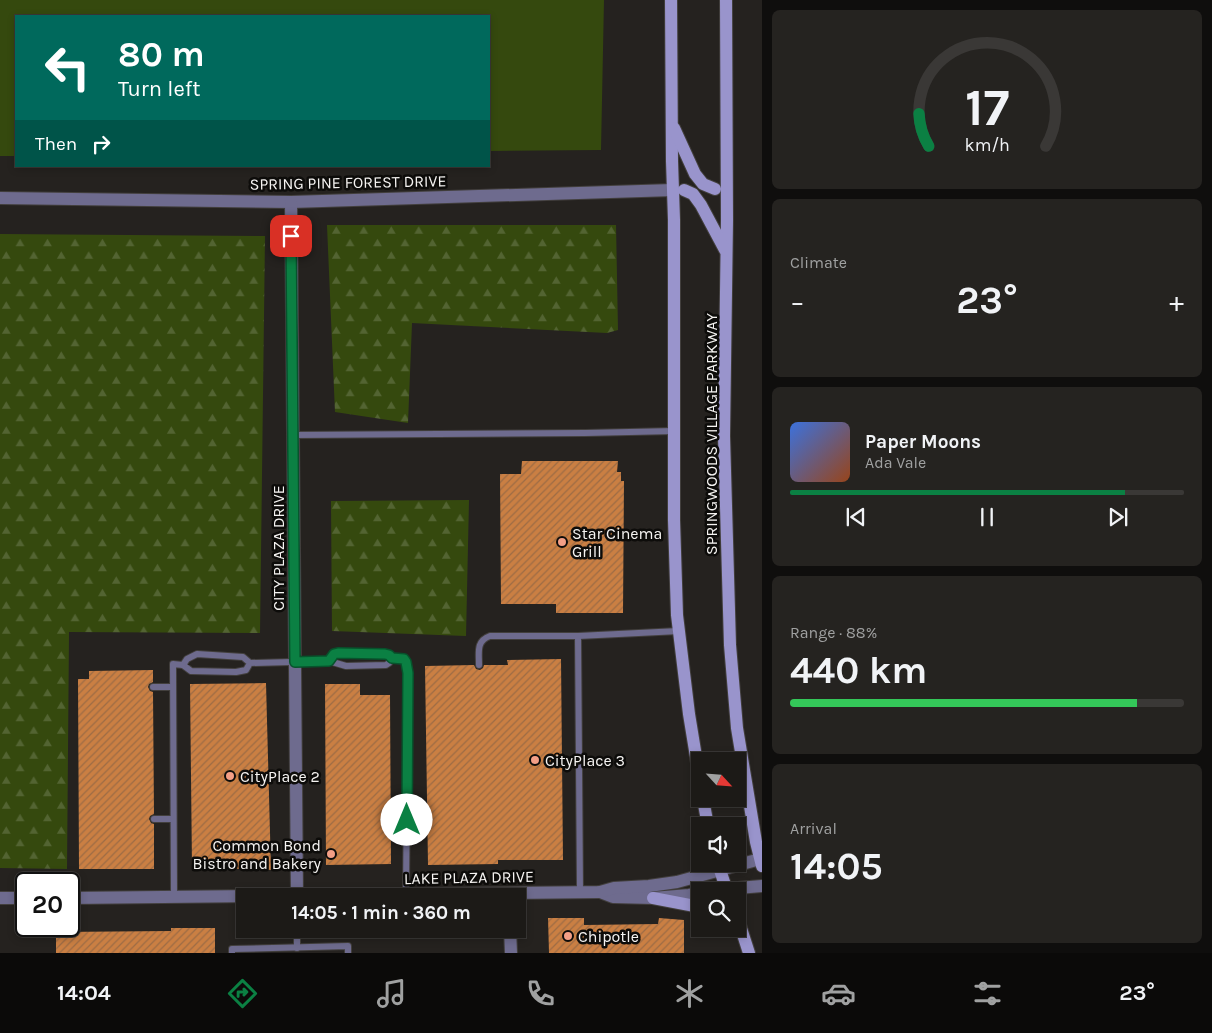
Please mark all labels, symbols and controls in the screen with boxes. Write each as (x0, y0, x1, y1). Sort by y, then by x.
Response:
text: 80 m (118, 34, 205, 75)
icon: left (35, 35, 100, 100)
text: Turn left (118, 76, 201, 102)
text: 17 (965, 77, 1009, 138)
icon: right (87, 130, 115, 158)
text: Then (35, 133, 77, 155)
text: km/h (964, 135, 1010, 156)
street label: SPRING PINE FOREST DRIVE (249, 171, 447, 194)
pin (270, 215, 312, 257)
icon: arrive (277, 222, 305, 250)
text: Climate (790, 253, 847, 272)
text: 23° (956, 278, 1018, 323)
text: − (790, 285, 805, 318)
text: + (1169, 285, 1184, 318)
street label: SPRINGWOODS VILLAGE PARKWAY (702, 313, 721, 555)
text: Paper Moons (865, 431, 981, 453)
text: Ada Vale (865, 453, 926, 472)
street label: CITY PLAZA DRIVE (269, 485, 288, 611)
icon: previous (842, 503, 870, 531)
icon: pause (973, 503, 1001, 531)
icon: next (1104, 503, 1132, 531)
place label: Star Cinema Grill (572, 524, 662, 561)
marker: Star Cinema Grill (556, 536, 568, 548)
text: Range · 88% (790, 623, 877, 642)
text: 440 km (790, 648, 927, 693)
place label: CityPlace 3 (545, 751, 625, 770)
north arrow (691, 752, 746, 808)
map controls (691, 752, 746, 937)
marker: CityPlace 3 (529, 754, 541, 766)
place label: CityPlace 2 (240, 767, 320, 786)
marker: CityPlace 2 (224, 770, 236, 782)
position arrow (380, 793, 432, 845)
button: sound (691, 817, 746, 872)
text: Arrival (790, 819, 837, 838)
place label: Common Bond Bistro and Bakery (193, 836, 322, 873)
text: 14:05 (790, 844, 883, 889)
marker: Common Bond Bistro and Bakery (325, 848, 337, 860)
street label: LAKE PLAZA DRIVE (404, 867, 534, 888)
speed limit sign: 20 (15, 872, 80, 937)
button: search (691, 882, 746, 937)
text: 14:05 · 1 min · 360 m (291, 902, 471, 924)
place label: Chipotle (578, 927, 639, 946)
marker: Chipotle (562, 930, 574, 942)
icon: directions (225, 976, 260, 1011)
icon: music (374, 976, 409, 1011)
icon: phone (523, 976, 558, 1011)
icon: climate (672, 976, 707, 1011)
icon: car (821, 976, 856, 1011)
icon: filters (970, 976, 1005, 1011)
text: 14:04 (57, 980, 111, 1006)
text: 23° (1119, 980, 1155, 1006)

